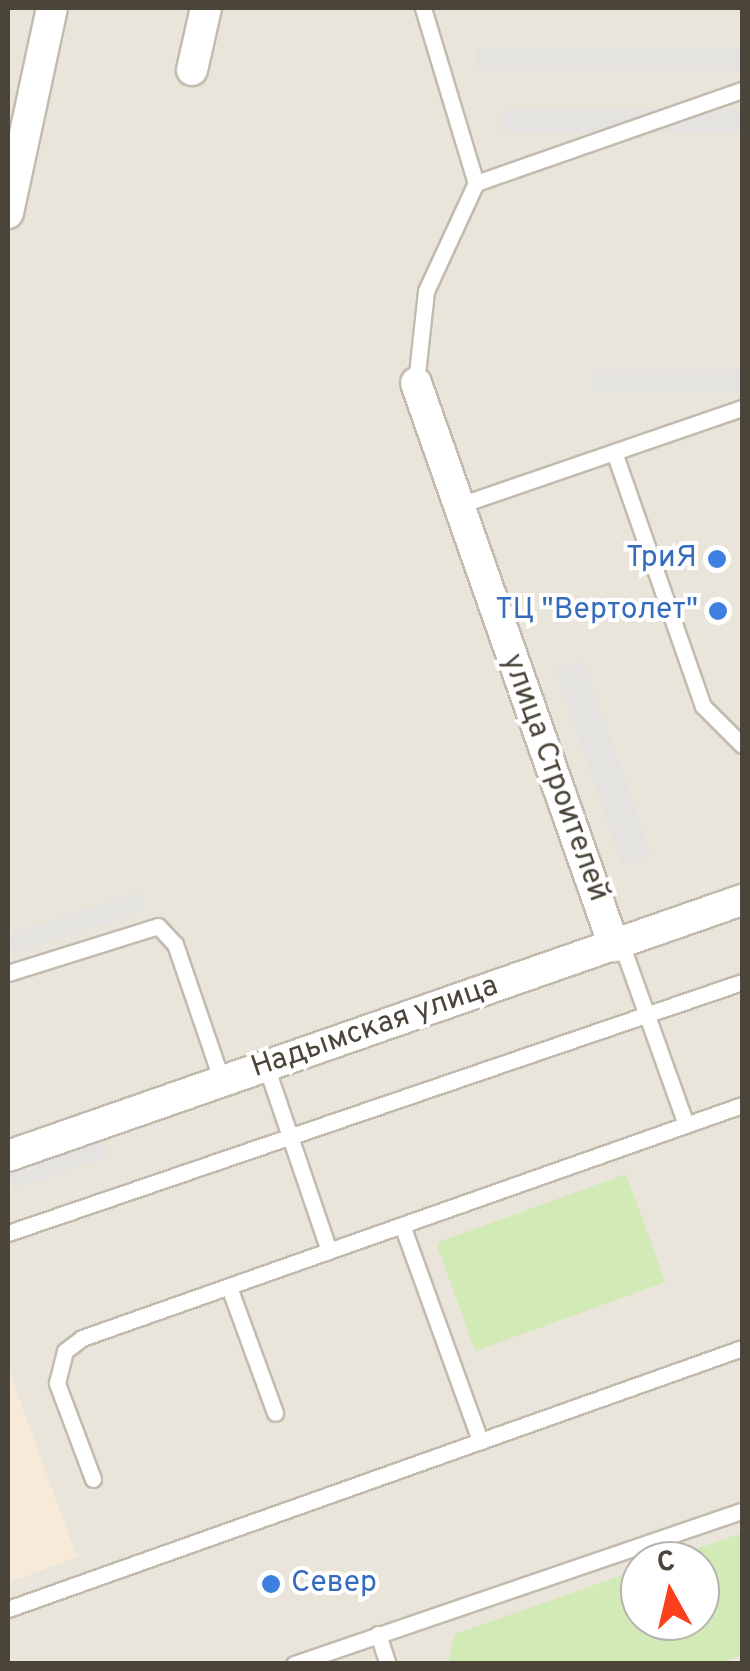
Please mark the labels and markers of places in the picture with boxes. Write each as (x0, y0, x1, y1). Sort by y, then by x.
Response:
place label: ТриЯ (626, 541, 697, 577)
marker: ТриЯ (706, 548, 728, 570)
place label: ТЦ "Вертолет" (495, 593, 698, 629)
marker: ТЦ "Вертолет" (707, 600, 729, 622)
place label: Север (291, 1566, 377, 1602)
marker: Север (260, 1573, 282, 1595)

